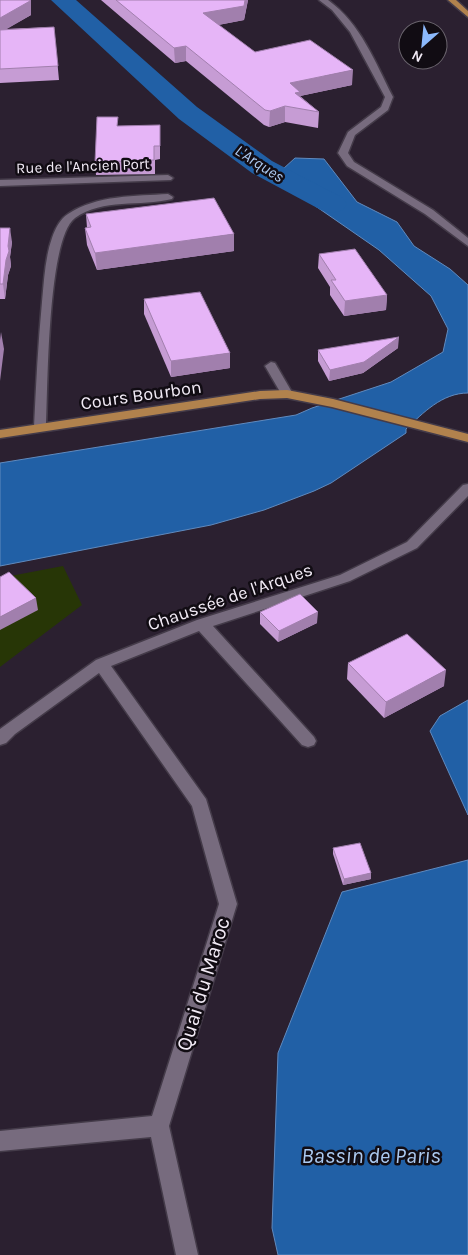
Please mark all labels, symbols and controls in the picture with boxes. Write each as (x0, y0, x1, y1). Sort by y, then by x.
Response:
north arrow (398, 20, 448, 70)
text: N (409, 46, 426, 66)
water label: L'Arques (232, 141, 288, 186)
street label: Rue de l'Ancien Port (16, 155, 150, 177)
street label: Cours Bourbon (79, 376, 203, 414)
street label: Chaussée de l'Arques (145, 558, 315, 636)
street label: Quai du Maroc (171, 914, 235, 1054)
water label: Bassin de Paris (301, 1143, 441, 1169)

